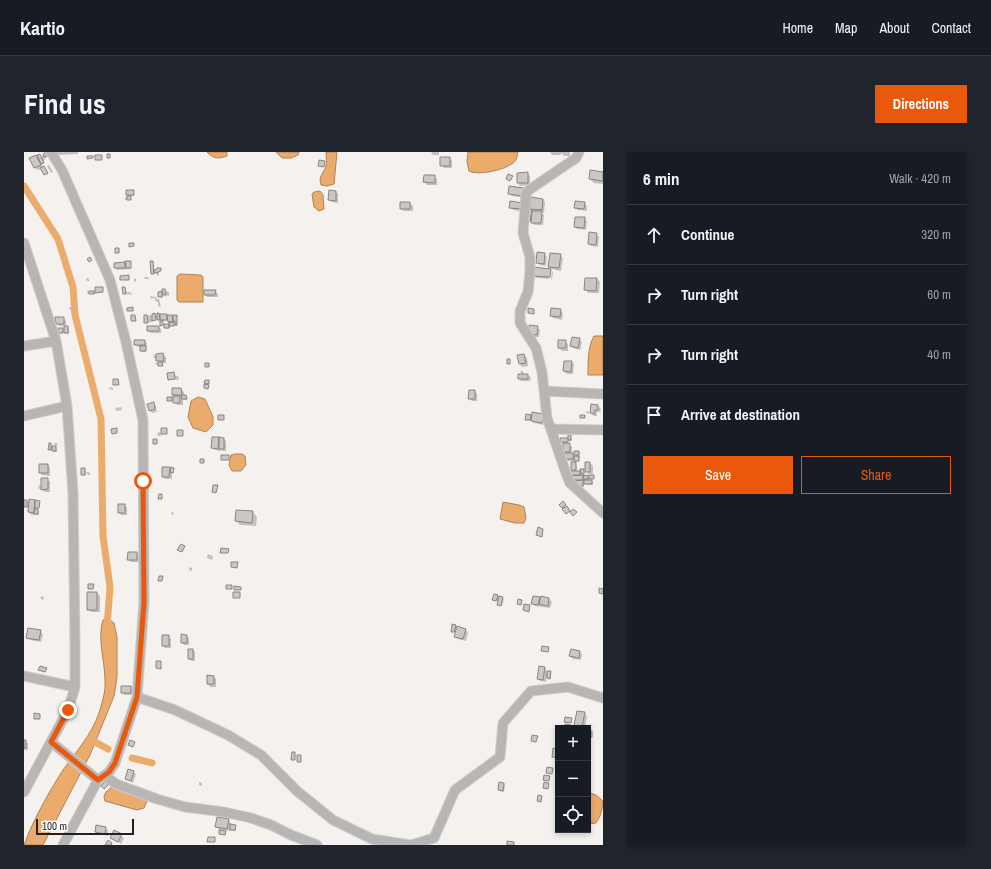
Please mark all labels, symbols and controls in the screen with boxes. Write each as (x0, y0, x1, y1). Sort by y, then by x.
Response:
text: Kartio (20, 15, 65, 41)
text: Home (782, 19, 813, 37)
text: Map (835, 19, 857, 37)
text: About (879, 19, 909, 37)
text: Contact (931, 19, 971, 37)
text: Find us (24, 85, 106, 123)
button: Directions (875, 85, 967, 123)
text: 6 min (643, 167, 679, 190)
text: Walk · 420 m (889, 170, 951, 187)
icon: ahead (643, 224, 665, 246)
text: Continue (681, 224, 734, 245)
text: 320 m (921, 226, 951, 243)
icon: right (643, 284, 665, 306)
text: Turn right (681, 284, 738, 305)
text: 60 m (927, 286, 951, 303)
icon: right (643, 344, 665, 366)
text: Turn right (681, 344, 738, 365)
text: 40 m (927, 346, 951, 363)
icon: arrive (643, 404, 665, 426)
text: Arrive at destination (681, 404, 800, 425)
button: Save (643, 456, 793, 494)
button: Share (801, 456, 951, 494)
route start (134, 472, 152, 490)
route end (59, 701, 77, 719)
map controls (555, 725, 591, 833)
button: + (555, 725, 591, 761)
button: − (555, 761, 591, 797)
button: locate (555, 797, 591, 833)
scale bar (36, 817, 134, 836)
text: 100 m (42, 819, 67, 833)

